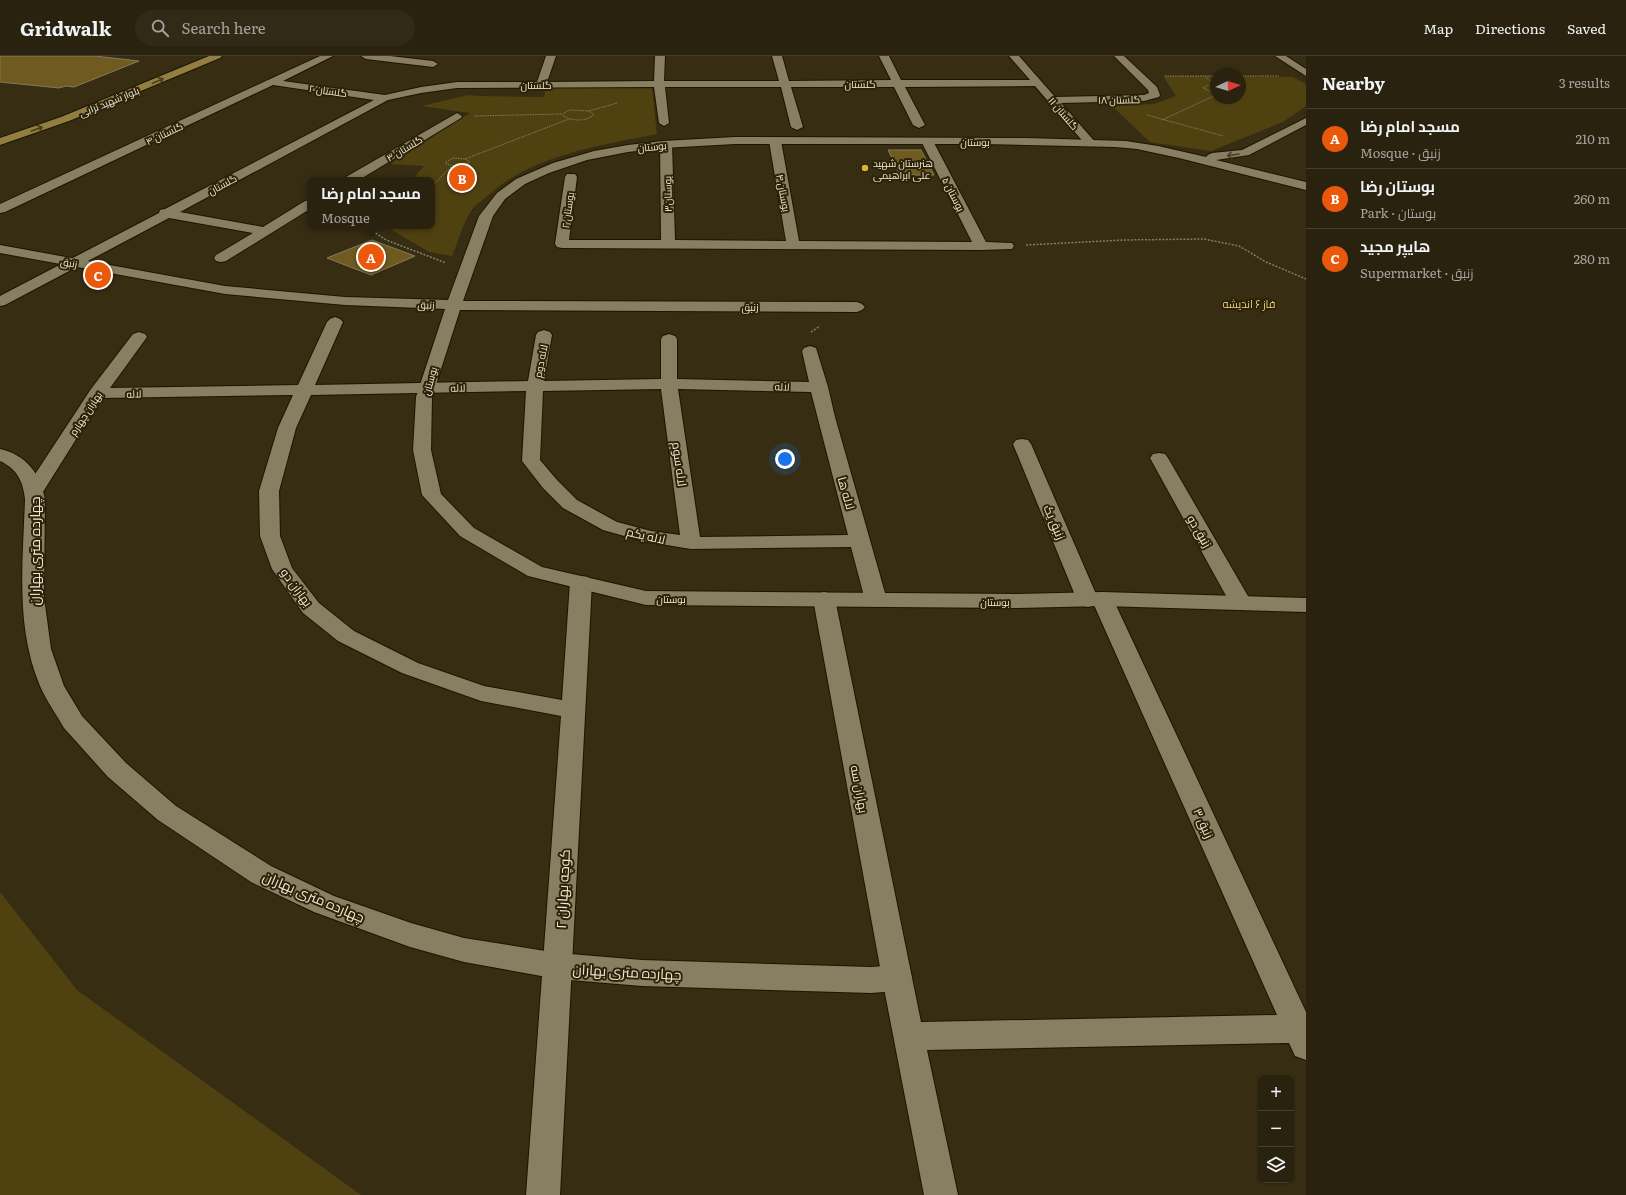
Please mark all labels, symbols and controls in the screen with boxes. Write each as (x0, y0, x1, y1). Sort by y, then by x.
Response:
search box (135, 10, 415, 46)
text: Gridwalk (20, 14, 111, 42)
text: Search here (181, 16, 266, 39)
icon: search (149, 17, 171, 39)
text: Map (1423, 18, 1453, 38)
text: Directions (1475, 18, 1545, 38)
text: Saved (1567, 18, 1606, 38)
north arrow (1210, 68, 1246, 104)
text: Nearby (1322, 70, 1385, 95)
text: 3 results (1559, 73, 1610, 92)
street label: گلستان (845, 76, 875, 91)
one-way arrow (151, 77, 163, 85)
street label: گلستان (521, 77, 551, 92)
street label: گلستان ۲ (308, 80, 348, 100)
street label: بلوار شهید ترابی (77, 82, 141, 120)
street label: گلستان ۱۸ (1098, 91, 1140, 107)
street label: گلستان ۱۱ (1045, 93, 1083, 133)
text: مسجد امام رضا (1360, 114, 1460, 137)
street label: گلستان ۴ (143, 118, 185, 148)
one-way arrow (30, 124, 42, 132)
text: A (1330, 129, 1340, 148)
text: 210 m (1575, 129, 1610, 148)
street label: گلستان ۳ (383, 131, 425, 165)
street label: بوستان (960, 134, 990, 149)
street label: بوستان (637, 137, 667, 155)
text: Mosque · زنبق (1360, 143, 1441, 162)
one-way arrow (1227, 151, 1240, 159)
place label: هنرستان شهید علی ابراهیمی (873, 155, 933, 182)
pin: B (449, 163, 475, 193)
marker: هنرستان شهید علی ابراهیمی (860, 163, 870, 173)
street label: گلستان (205, 170, 239, 198)
street label: بوستان ۴ (773, 173, 795, 213)
street label: بوستان ۵ (939, 174, 969, 214)
text: بوستان رضا (1360, 174, 1435, 197)
street label: بوستان۳ (659, 176, 675, 212)
popup (307, 177, 435, 229)
text: مسجد امام رضا (321, 181, 421, 204)
text: B (1331, 189, 1339, 208)
text: 260 m (1574, 189, 1610, 208)
street label: بوستان ۲ (557, 191, 577, 229)
text: Park · بوستان (1360, 203, 1436, 222)
text: Mosque (321, 208, 370, 227)
text: هایپر مجید (1360, 234, 1430, 257)
pin: A (358, 242, 384, 272)
text: C (1330, 249, 1340, 268)
text: 280 m (1574, 249, 1610, 268)
street label: زنبق (59, 253, 79, 271)
pin: C (85, 260, 111, 290)
text: Supermarket · زنبق (1360, 263, 1474, 282)
district label: فاز ۶ اندیشه (1222, 295, 1276, 311)
street label: زنبق (417, 296, 435, 312)
street label: زنبق (741, 299, 759, 314)
street label: لاله دوم (529, 343, 552, 379)
street label: بوستان (418, 365, 440, 397)
street label: لاله (774, 378, 790, 394)
street label: لاله (450, 379, 466, 395)
street label: لاله (126, 385, 142, 401)
street label: بهاران چهارم (65, 388, 106, 439)
street label: لاله سوم (668, 441, 692, 487)
your location (775, 449, 795, 469)
street label: لاله ها (834, 474, 860, 512)
street label: چهارده متری بهاران (24, 496, 45, 606)
street label: زنبق یک (1040, 502, 1070, 542)
street label: زنبق دو (1183, 511, 1217, 551)
street label: لاله یکم (625, 522, 667, 548)
street label: بهاران دو (277, 564, 317, 610)
street label: بوستان (656, 591, 686, 606)
street label: بوستان (980, 594, 1010, 609)
street label: بهاران سه (847, 764, 873, 814)
street label: زنبق ۳ (1189, 805, 1219, 841)
street label: کوچه بهاران ۲ (550, 849, 575, 929)
street label: چهارده متری بهاران (259, 865, 368, 927)
street label: چهارده متری بهاران (572, 958, 682, 985)
map controls (1258, 1075, 1294, 1183)
button: + (1258, 1075, 1294, 1111)
button: − (1258, 1111, 1294, 1147)
button: layers (1258, 1147, 1294, 1183)

